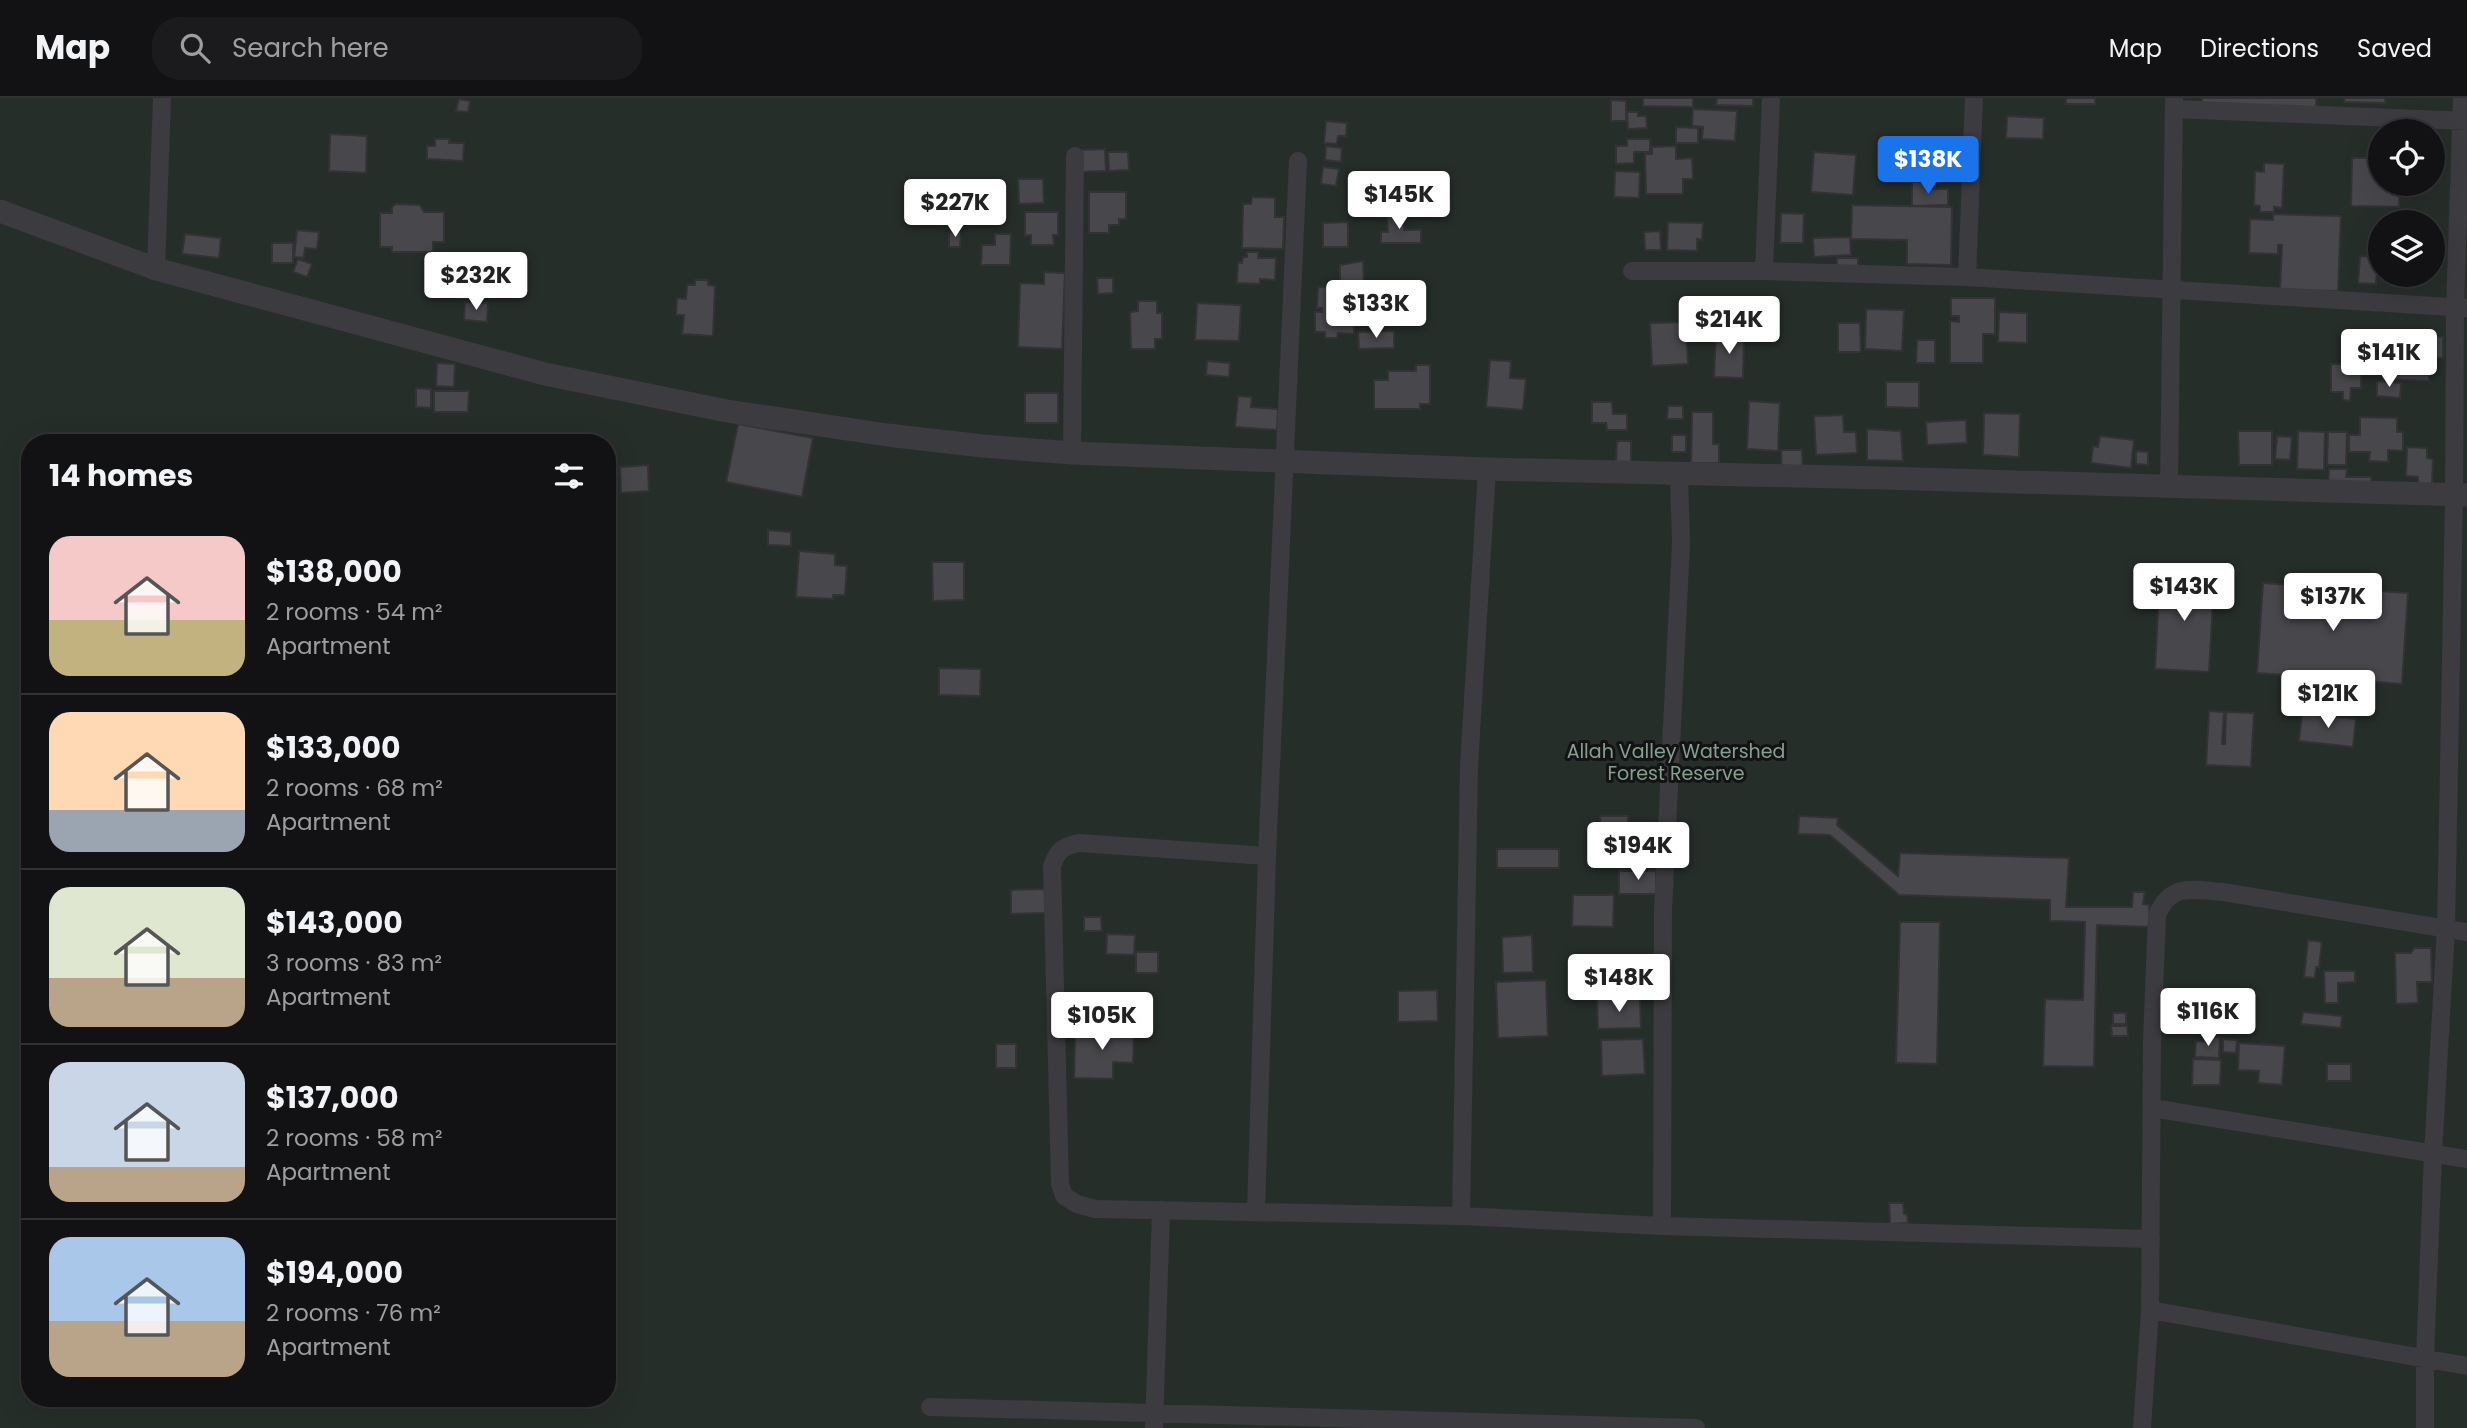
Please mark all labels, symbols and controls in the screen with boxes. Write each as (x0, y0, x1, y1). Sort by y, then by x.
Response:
search box (152, 17, 642, 80)
text: Map (35, 24, 110, 71)
icon: search (176, 29, 214, 67)
text: Search here (232, 30, 389, 66)
text: Map (2109, 32, 2162, 65)
text: Directions (2200, 32, 2319, 65)
text: Saved (2357, 32, 2432, 65)
map controls (2368, 119, 2445, 287)
button: locate (2368, 119, 2445, 196)
pin: $138K (1879, 136, 1977, 196)
text: $138K (1894, 143, 1962, 175)
pin: $145K (1350, 172, 1448, 231)
text: $145K (1364, 178, 1434, 210)
pin: $227K (906, 180, 1004, 239)
text: $227K (920, 186, 990, 218)
button: layers (2368, 210, 2445, 287)
pin: $232K (427, 252, 525, 312)
text: $232K (440, 259, 512, 291)
pin: $133K (1327, 280, 1425, 340)
text: $133K (1342, 287, 1410, 319)
pin: $214K (1680, 296, 1778, 356)
text: $214K (1695, 303, 1763, 335)
pin: $141K (2340, 330, 2438, 389)
text: $141K (2357, 336, 2421, 368)
text: 14 homes (49, 454, 193, 497)
icon: filters (550, 457, 588, 495)
text: $138,000 (266, 550, 402, 593)
icon: home (105, 564, 189, 648)
pin: $143K (2135, 564, 2233, 623)
text: $143K (2149, 570, 2219, 602)
pin: $137K (2284, 574, 2382, 633)
text: $137K (2300, 580, 2366, 612)
text: 2 rooms · 54 m² (266, 596, 443, 628)
text: Apartment (266, 630, 391, 662)
pin: $121K (2279, 670, 2377, 730)
text: $121K (2297, 677, 2359, 709)
text: $133,000 (266, 726, 401, 769)
park label: Allah Valley Watershed Forest Reserve (1567, 738, 1785, 787)
icon: home (105, 740, 189, 824)
text: 2 rooms · 68 m² (266, 772, 443, 804)
text: Apartment (266, 806, 391, 838)
pin: $194K (1589, 822, 1687, 882)
text: $194K (1603, 829, 1673, 861)
text: $143,000 (266, 901, 403, 944)
icon: home (105, 915, 189, 999)
text: 3 rooms · 83 m² (266, 947, 442, 979)
pin: $148K (1570, 954, 1668, 1014)
text: $148K (1584, 961, 1654, 993)
text: Apartment (266, 981, 391, 1013)
pin: $116K (2159, 988, 2257, 1048)
pin: $105K (1053, 992, 1151, 1052)
text: $116K (2176, 995, 2240, 1027)
text: $105K (1067, 999, 1137, 1031)
text: $137,000 (266, 1076, 399, 1119)
icon: home (105, 1090, 189, 1174)
text: 2 rooms · 58 m² (266, 1122, 443, 1154)
text: Apartment (266, 1156, 391, 1188)
text: $194,000 (266, 1251, 403, 1294)
icon: home (105, 1265, 189, 1349)
text: 2 rooms · 76 m² (266, 1297, 441, 1329)
text: Apartment (266, 1331, 391, 1363)

